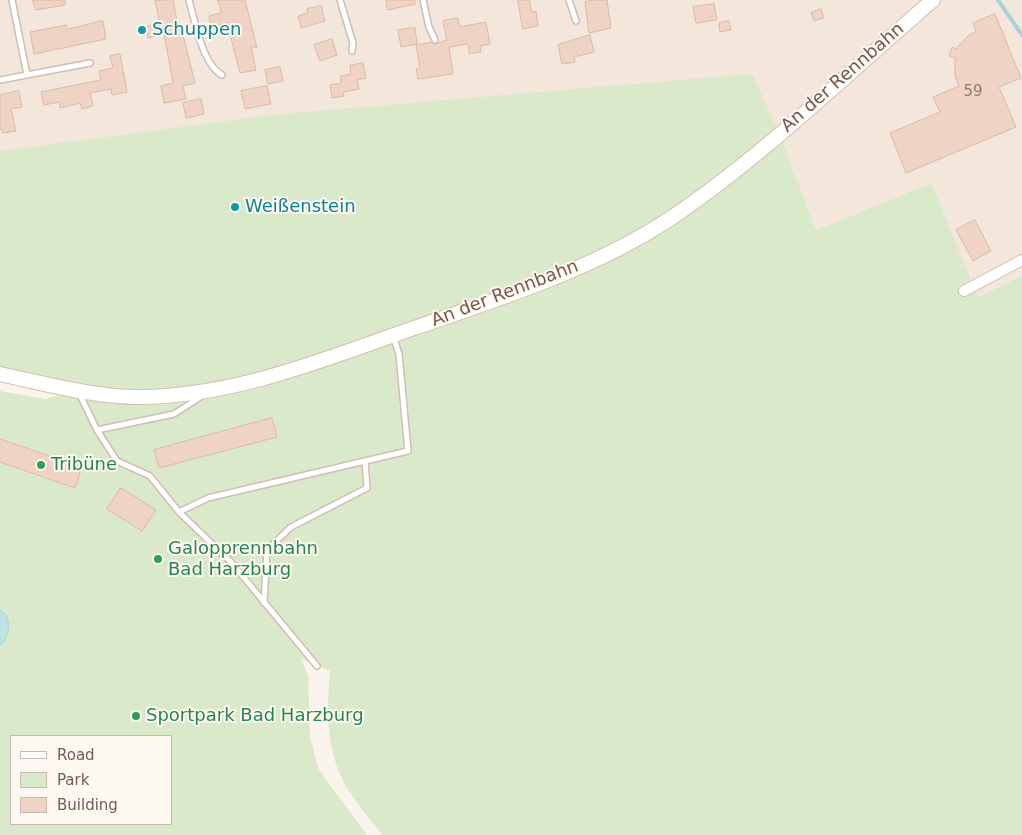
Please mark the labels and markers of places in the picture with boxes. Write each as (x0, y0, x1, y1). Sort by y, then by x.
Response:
place label: Schuppen (152, 19, 241, 41)
marker: Schuppen (136, 24, 148, 36)
place label: Weißenstein (245, 196, 356, 218)
marker: Weißenstein (229, 201, 241, 213)
place label: Tribüne (51, 454, 117, 476)
marker: Tribüne (35, 459, 47, 471)
place label: Galopprennbahn Bad Harzburg (168, 538, 318, 580)
marker: Galopprennbahn Bad Harzburg (152, 553, 164, 565)
place label: Sportpark Bad Harzburg (146, 705, 364, 727)
marker: Sportpark Bad Harzburg (130, 710, 142, 722)

